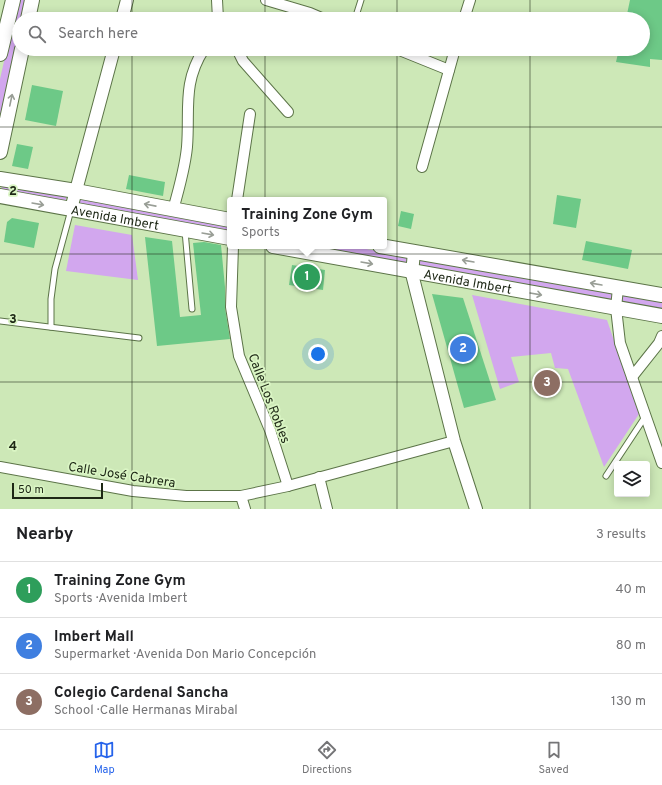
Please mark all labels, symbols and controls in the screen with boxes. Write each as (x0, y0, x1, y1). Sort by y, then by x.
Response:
search box (12, 12, 650, 56)
icon: search (26, 23, 48, 45)
text: Search here (58, 25, 138, 44)
one-way arrow (7, 94, 15, 107)
text: 2 (9, 184, 17, 200)
popup (227, 197, 387, 249)
one-way arrow (31, 200, 44, 208)
one-way arrow (144, 201, 157, 209)
street label: Avenida Imbert (69, 203, 160, 235)
text: Training Zone Gym (241, 206, 373, 225)
text: Sports (241, 225, 280, 241)
one-way arrow (201, 230, 214, 238)
one-way arrow (462, 257, 475, 265)
one-way arrow (360, 259, 373, 267)
pin: 1 (294, 262, 320, 292)
street label: Avenida Imbert (422, 267, 513, 299)
one-way arrow (590, 280, 603, 288)
one-way arrow (529, 290, 542, 298)
text: 3 (9, 312, 17, 328)
pin: 2 (450, 334, 476, 364)
your location (308, 344, 328, 364)
street label: Calle Los Robles (244, 352, 293, 446)
pin: 3 (534, 368, 560, 398)
text: 4 (9, 439, 17, 455)
street label: Calle José Cabrera (67, 460, 176, 492)
map controls (614, 461, 650, 497)
button: layers (614, 461, 650, 497)
scale bar (12, 481, 103, 500)
text: 50 m (18, 483, 44, 497)
text: Nearby (16, 524, 73, 546)
text: 3 results (596, 527, 646, 543)
text: Training Zone Gym (54, 572, 186, 591)
text: 1 (26, 582, 32, 598)
text: 40 m (616, 582, 646, 598)
text: Sports · Avenida Imbert (54, 591, 187, 607)
text: Imbert Mall (54, 628, 134, 647)
text: 2 (25, 638, 33, 654)
text: 80 m (616, 638, 646, 654)
text: Supermarket · Avenida Don Mario Concepción (54, 647, 316, 663)
text: Colegio Cardenal Sancha (54, 684, 228, 703)
text: 3 (25, 694, 33, 710)
text: 130 m (611, 694, 646, 710)
text: School · Calle Hermanas Mirabal (54, 703, 238, 719)
tab: Map (93, 739, 115, 777)
tab: Directions (302, 739, 352, 777)
tab: Saved (538, 739, 569, 777)

